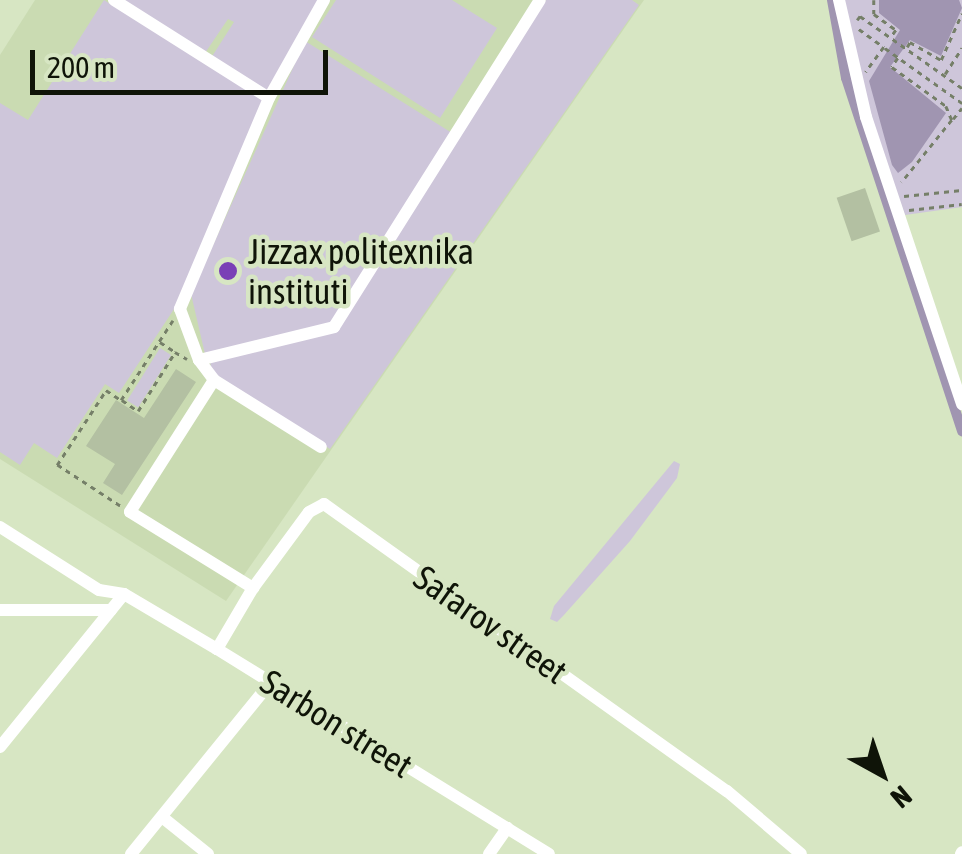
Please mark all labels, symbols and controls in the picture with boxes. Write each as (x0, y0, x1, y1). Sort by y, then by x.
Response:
scale bar (35, 30, 332, 92)
text: 200 m (47, 50, 115, 84)
place label: Jizzax politexnika instituti (248, 230, 474, 312)
marker: Jizzax politexnika instituti (217, 260, 239, 282)
street label: Safarov street (406, 556, 576, 692)
street label: Sarbon street (254, 660, 420, 786)
north arrow (832, 724, 932, 824)
text: N (885, 779, 918, 815)

